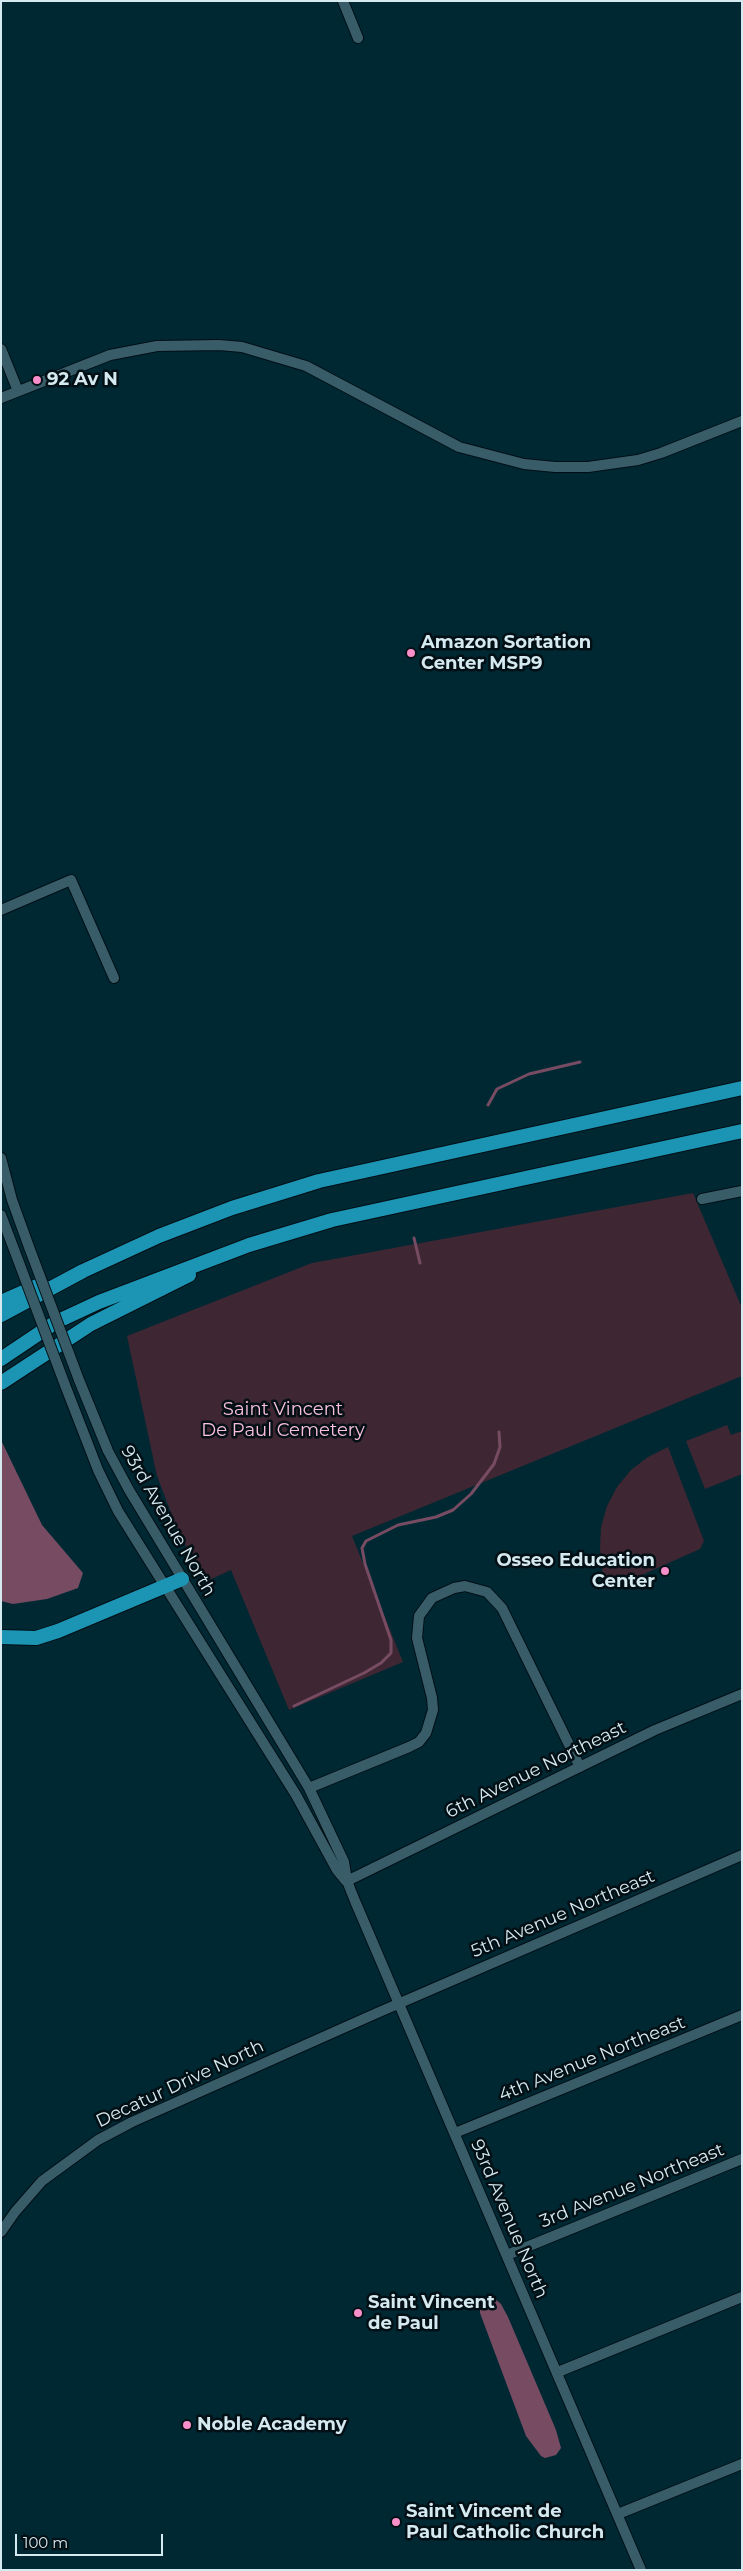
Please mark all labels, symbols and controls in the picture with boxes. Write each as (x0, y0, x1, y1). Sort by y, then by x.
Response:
place label: 92 Av N (47, 369, 118, 391)
marker: 92 Av N (31, 374, 43, 386)
place label: Amazon Sortation Center MSP9 (421, 632, 591, 674)
marker: Amazon Sortation Center MSP9 (405, 647, 417, 659)
park label: Saint Vincent De Paul Cemetery (201, 1399, 365, 1442)
street label: 93rd Avenue North (116, 1442, 220, 1600)
place label: Osseo Education Center (496, 1550, 655, 1592)
marker: Osseo Education Center (659, 1565, 671, 1577)
street label: 6th Avenue Northeast (442, 1717, 630, 1823)
street label: 5th Avenue Northeast (468, 1866, 658, 1962)
street label: 4th Avenue Northeast (496, 2012, 688, 2106)
street label: Decatur Drive North (93, 2036, 267, 2132)
street label: 93rd Avenue North (466, 2136, 552, 2302)
street label: 3rd Avenue Northeast (537, 2139, 727, 2233)
place label: Saint Vincent de Paul (368, 2292, 495, 2334)
marker: Saint Vincent de Paul (352, 2307, 364, 2319)
place label: Noble Academy (197, 2414, 346, 2436)
marker: Noble Academy (181, 2419, 193, 2431)
place label: Saint Vincent de Paul Catholic Church (406, 2501, 604, 2544)
marker: Saint Vincent de Paul Catholic Church (390, 2516, 402, 2528)
scale bar (18, 2524, 165, 2556)
text: 100 m (23, 2533, 68, 2552)

